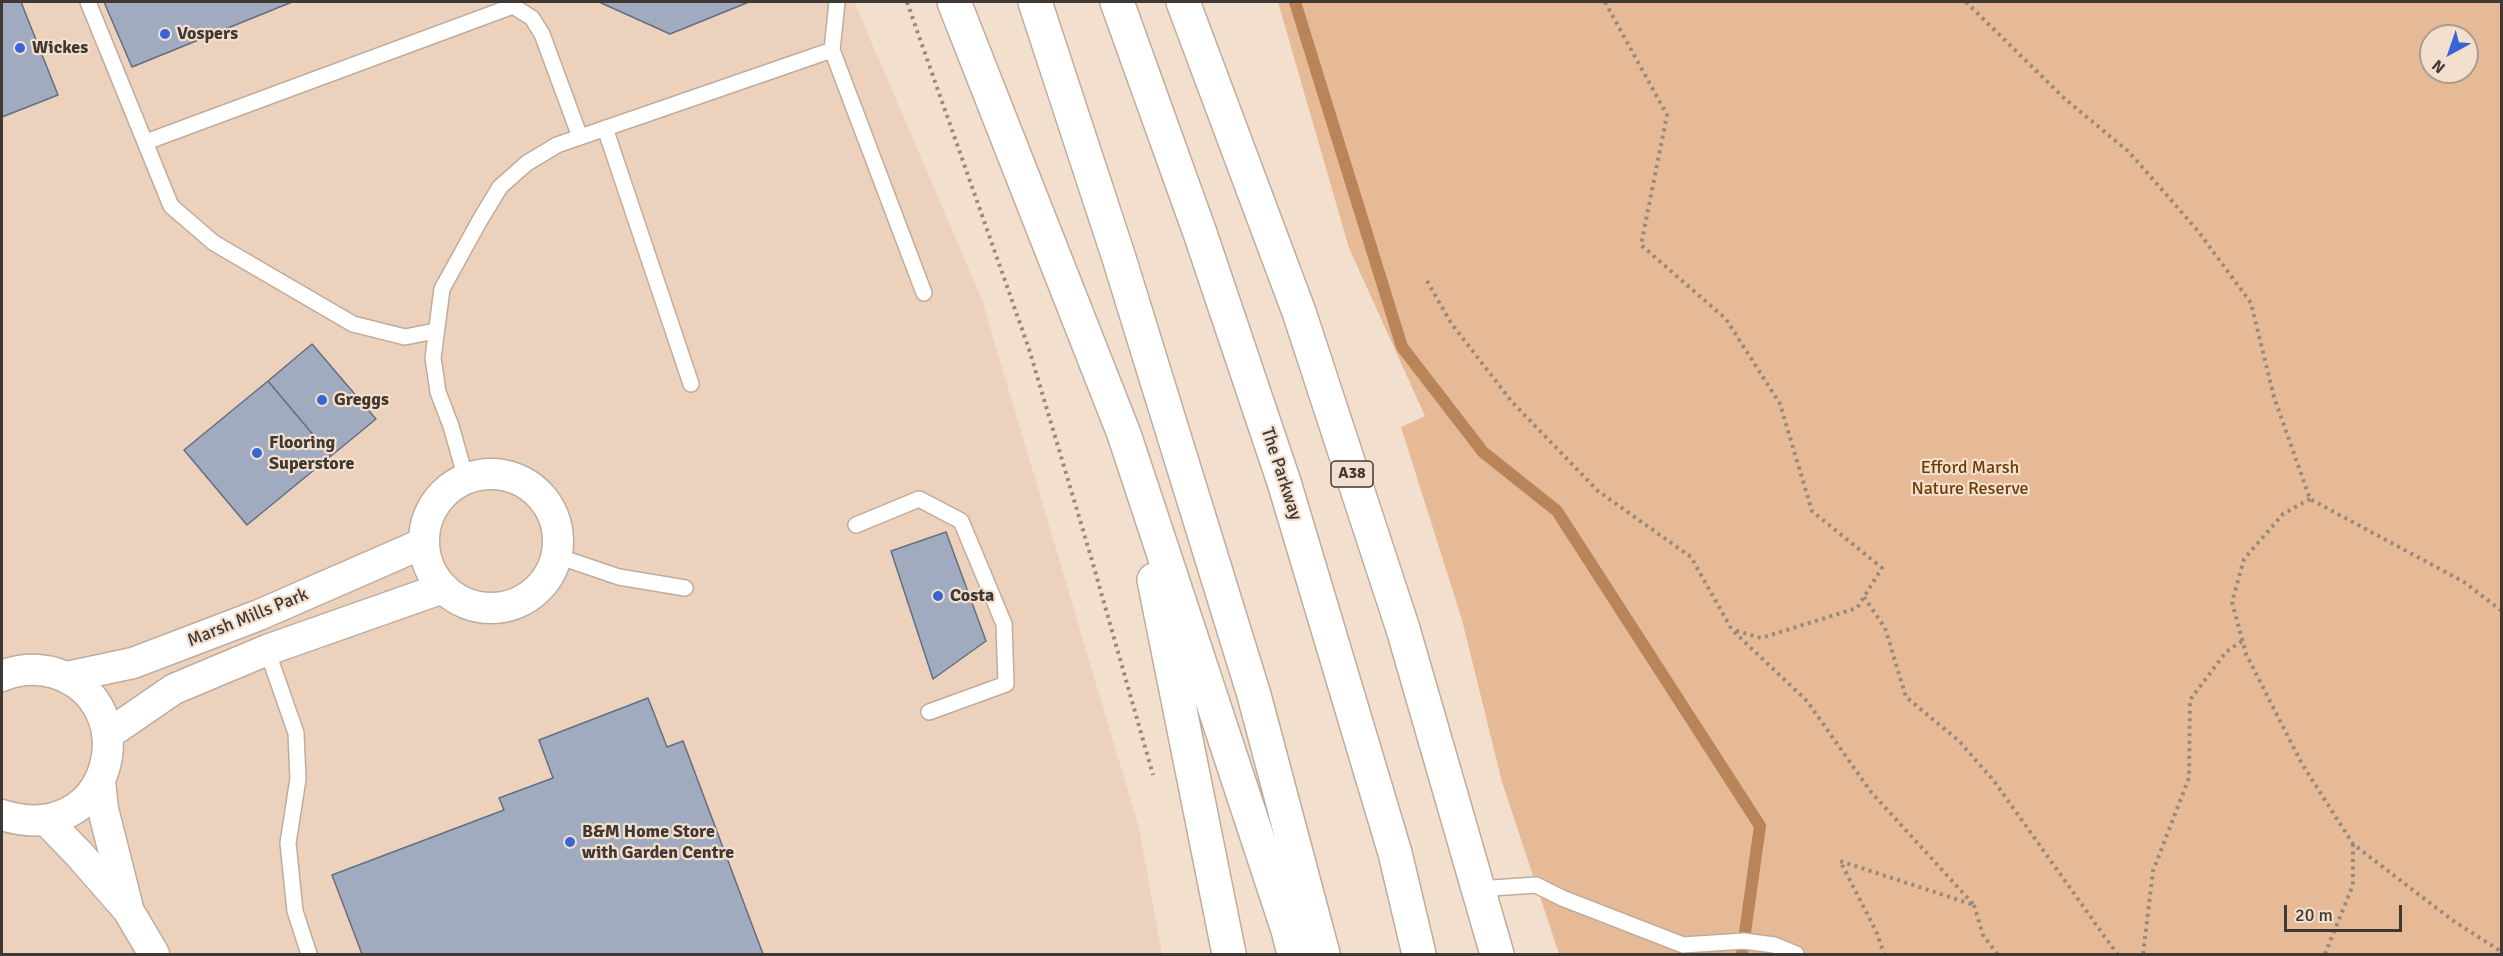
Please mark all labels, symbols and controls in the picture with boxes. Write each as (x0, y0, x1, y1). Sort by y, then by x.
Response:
place label: Vospers (177, 23, 238, 45)
north arrow (2419, 24, 2479, 84)
marker: Vospers (158, 27, 172, 41)
place label: Wickes (32, 37, 88, 59)
marker: Wickes (13, 41, 27, 55)
text: N (2428, 55, 2449, 78)
place label: Greggs (334, 389, 389, 411)
marker: Greggs (315, 393, 329, 407)
street label: The Parkway (1256, 425, 1306, 523)
place label: Flooring Superstore (269, 432, 354, 474)
marker: Flooring Superstore (250, 446, 264, 460)
park label: Efford Marsh Nature Reserve (1911, 457, 2029, 500)
road number: A38 (1331, 461, 1373, 487)
street label: Marsh Mills Park (185, 584, 311, 652)
place label: Costa (950, 585, 994, 607)
marker: Costa (931, 589, 945, 603)
place label: B&M Home Store with Garden Centre (582, 821, 734, 864)
marker: B&M Home Store with Garden Centre (563, 835, 577, 849)
scale bar (2287, 893, 2406, 931)
text: 20 m (2295, 904, 2333, 926)

